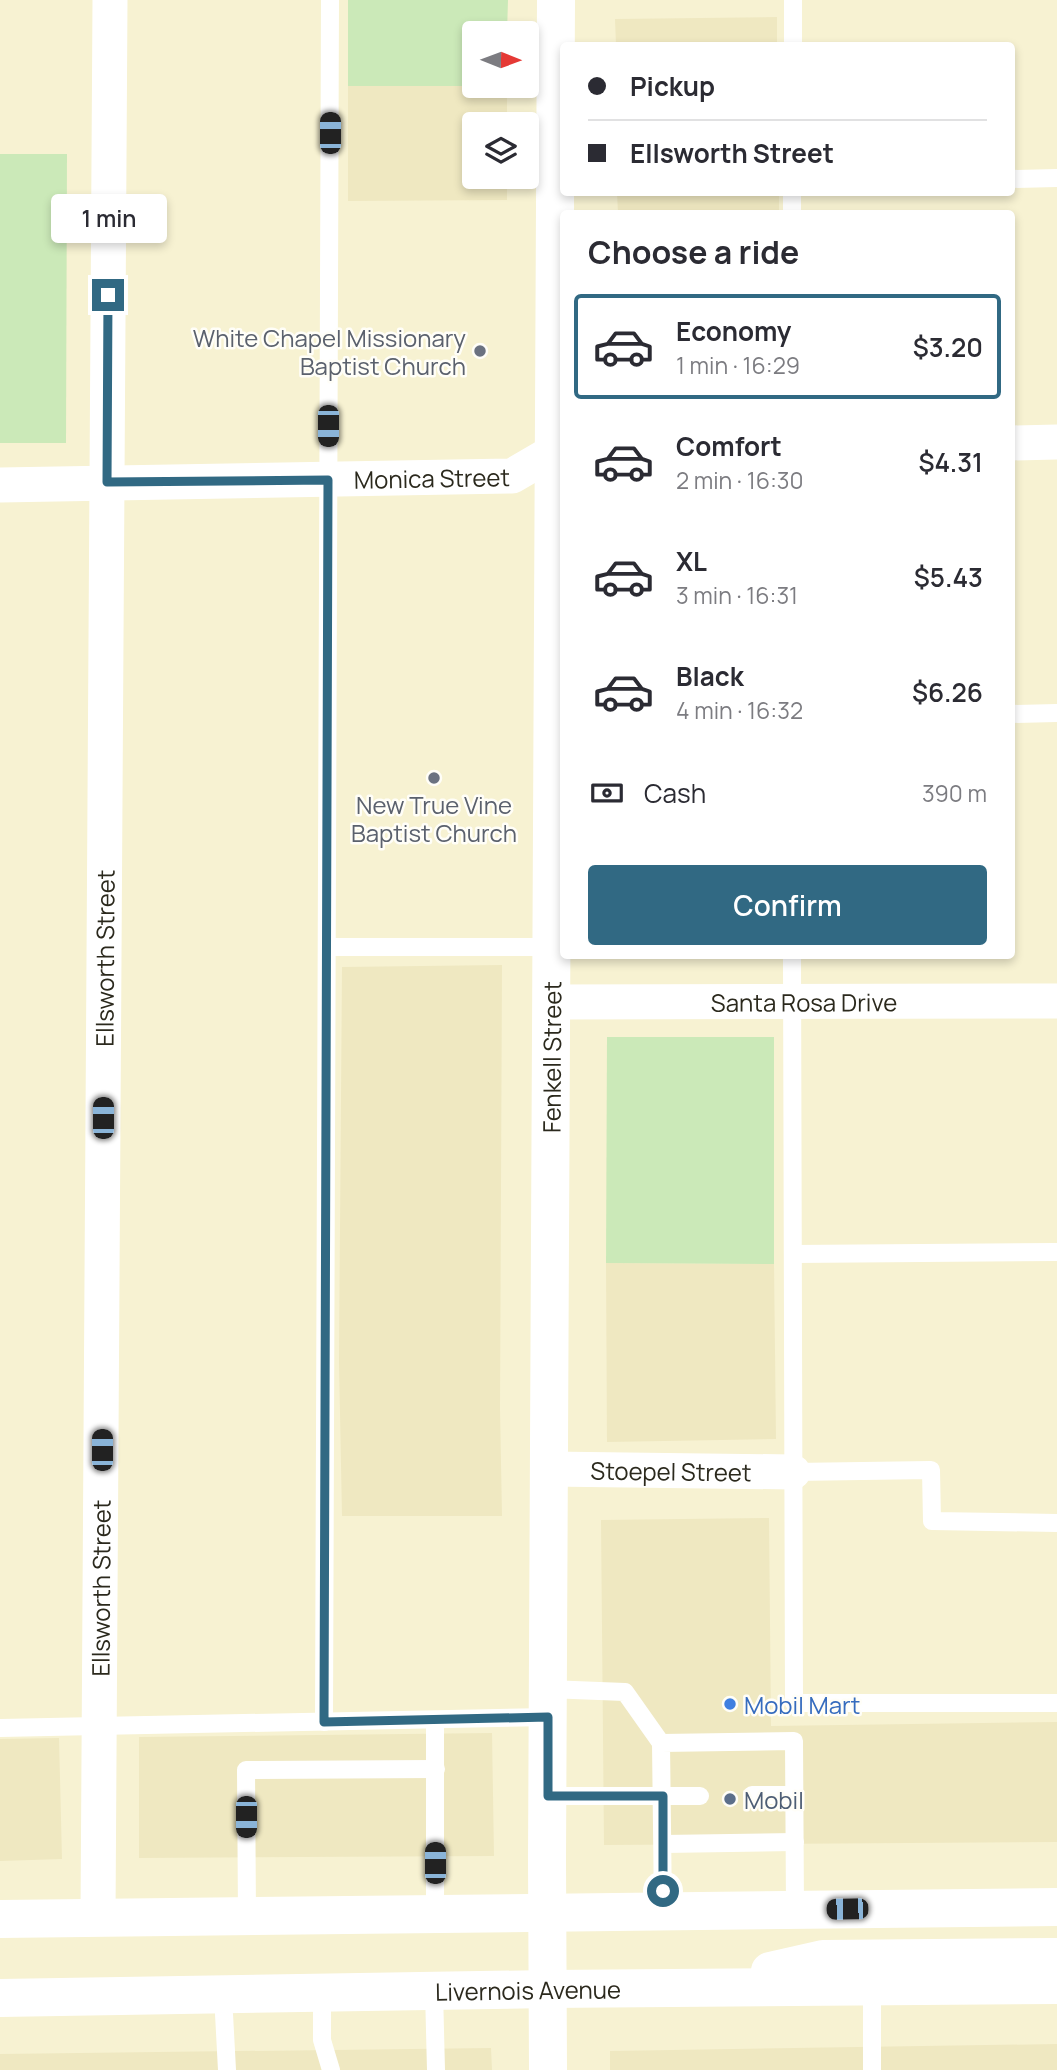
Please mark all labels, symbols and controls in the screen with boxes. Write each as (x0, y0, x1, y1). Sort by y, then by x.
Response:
north arrow (462, 21, 539, 98)
map controls (462, 21, 539, 189)
text: Pickup (630, 68, 715, 104)
car (320, 112, 341, 154)
button: layers (462, 112, 539, 189)
text: Ellsworth Street (630, 135, 834, 171)
callout: 1 min (50, 194, 166, 243)
text: 1 min (82, 202, 136, 234)
text: Choose a ride (588, 230, 799, 274)
route end (92, 279, 124, 311)
text: Economy (676, 313, 791, 349)
icon: car (592, 315, 655, 378)
place label: White Chapel Missionary Baptist Church (193, 321, 466, 382)
text: $3.20 (913, 329, 983, 365)
marker: White Chapel Missionary Baptist Church (472, 343, 488, 359)
text: 1 min · 16:29 (676, 349, 800, 381)
car (318, 405, 339, 447)
text: Comfort (676, 428, 782, 464)
icon: car (592, 430, 655, 493)
text: $4.31 (919, 444, 983, 480)
street label: Monica Street (354, 460, 510, 495)
text: 2 min · 16:30 (676, 464, 804, 496)
text: XL (676, 543, 707, 579)
icon: car (592, 545, 655, 608)
text: $5.43 (914, 559, 983, 595)
text: 3 min · 16:31 (676, 579, 798, 611)
text: Black (676, 658, 744, 694)
icon: car (592, 660, 655, 723)
text: $6.26 (912, 674, 983, 710)
text: 4 min · 16:32 (676, 694, 803, 726)
marker: New True Vine Baptist Church (426, 770, 442, 786)
icon: cash (588, 774, 626, 812)
text: Cash (644, 775, 706, 811)
text: 390 m (922, 777, 987, 809)
place label: New True Vine Baptist Church (351, 788, 517, 849)
button: Confirm (588, 865, 987, 945)
street label: Ellsworth Street (87, 869, 121, 1047)
street label: Fenkell Street (534, 981, 568, 1133)
street label: Santa Rosa Drive (711, 985, 897, 1018)
car (93, 1097, 114, 1139)
car (92, 1429, 113, 1471)
street label: Stoepel Street (590, 1453, 752, 1488)
street label: Ellsworth Street (83, 1499, 117, 1677)
place label: Mobil Mart (744, 1688, 860, 1721)
marker: Mobil Mart (722, 1696, 738, 1712)
place label: Mobil (744, 1783, 804, 1816)
marker: Mobil (722, 1791, 738, 1807)
car (236, 1796, 257, 1838)
car (425, 1842, 446, 1884)
route start (647, 1875, 679, 1907)
car (826, 1898, 869, 1920)
street label: Livernois Avenue (435, 1972, 621, 2007)

